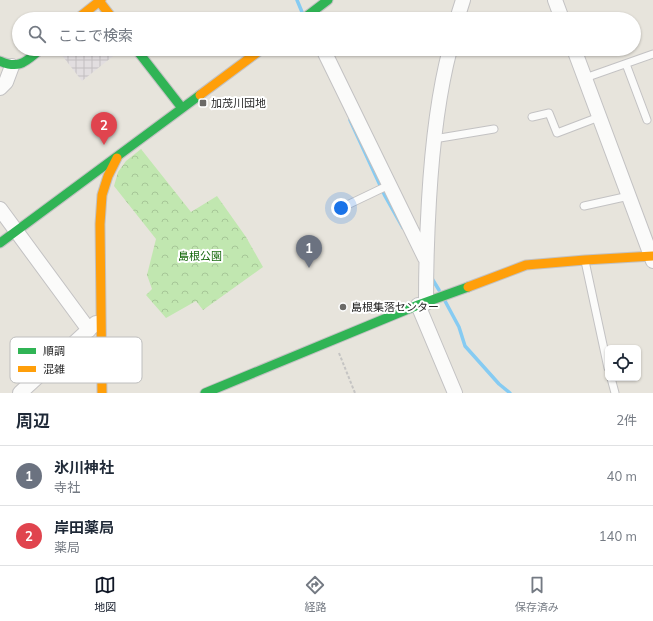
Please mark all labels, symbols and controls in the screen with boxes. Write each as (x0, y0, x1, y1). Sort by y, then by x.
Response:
search box (12, 12, 641, 56)
icon: search (26, 23, 48, 45)
text: ここで検索 (58, 26, 133, 45)
place label: 加茂川団地 (211, 96, 266, 110)
marker: 加茂川団地 (198, 98, 208, 108)
pin: 2 (91, 112, 117, 145)
your location (331, 198, 351, 218)
pin: 1 (296, 235, 322, 268)
park label: 島根公園 (178, 249, 222, 263)
place label: 島根集落センター (351, 300, 439, 314)
marker: 島根集落センター (338, 302, 348, 312)
legend (10, 337, 142, 383)
text: 順調 (43, 344, 65, 358)
map controls (605, 345, 641, 381)
button: locate (605, 345, 641, 381)
text: 混雑 (43, 362, 65, 376)
text: 周辺 (16, 410, 50, 431)
text: 2件 (616, 412, 637, 428)
text: 氷川神社 (54, 458, 114, 477)
text: 1 (25, 468, 33, 484)
text: 40 m (607, 468, 637, 484)
text: 寺社 (54, 479, 80, 495)
text: 岸田薬局 (54, 518, 114, 537)
text: 2 (25, 528, 33, 544)
text: 140 m (599, 528, 637, 544)
text: 薬局 (54, 539, 80, 555)
tab: 地図 (94, 574, 116, 614)
tab: 経路 (304, 574, 326, 614)
tab: 保存済み (515, 574, 559, 614)

